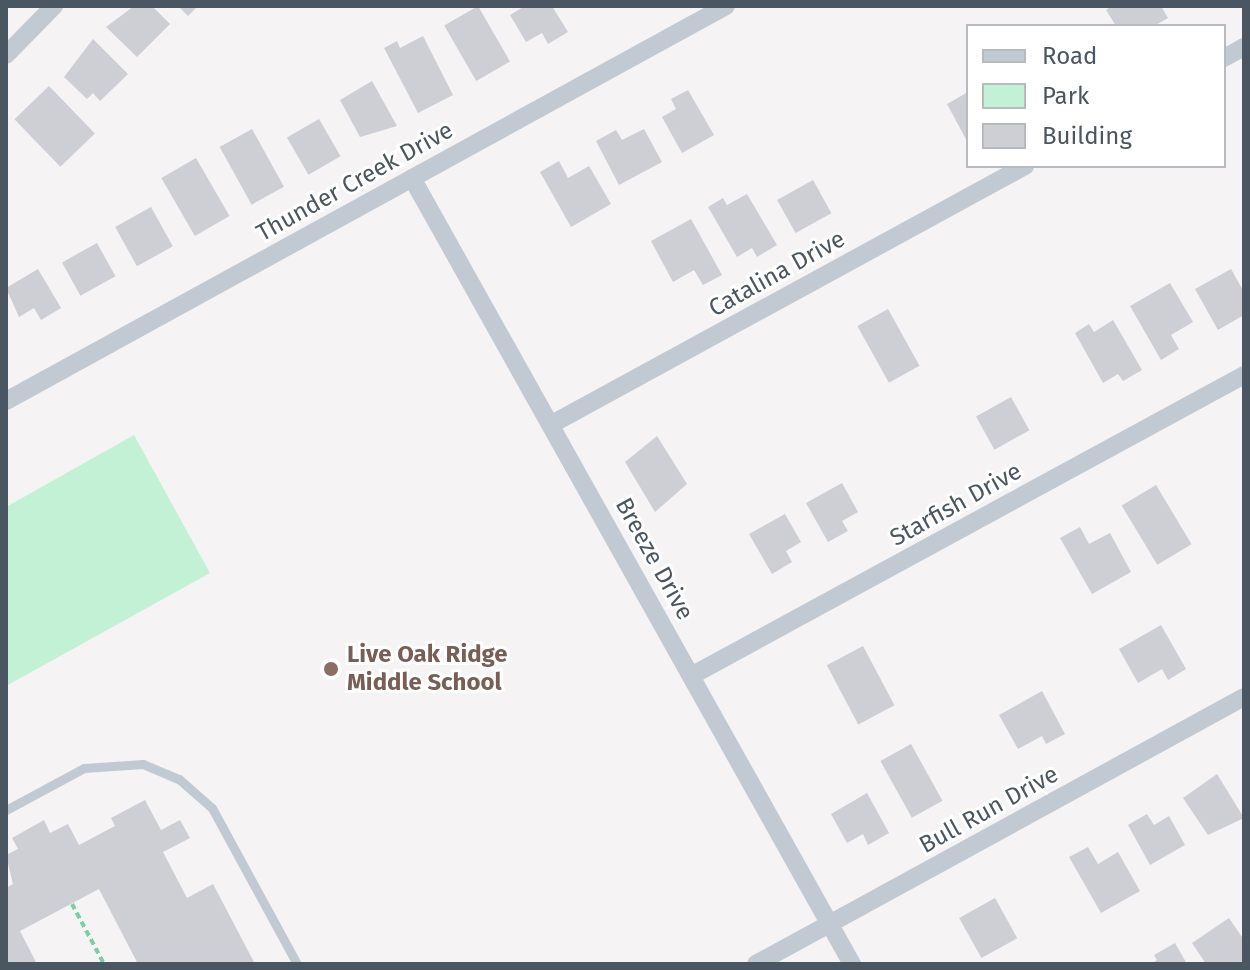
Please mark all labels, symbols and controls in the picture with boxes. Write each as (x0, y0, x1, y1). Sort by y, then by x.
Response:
legend (966, 24, 1226, 168)
text: Road (1042, 42, 1097, 70)
text: Park (1042, 82, 1089, 110)
street label: Thunder Creek Drive (252, 116, 458, 248)
text: Building (1042, 122, 1132, 150)
street label: Catalina Drive (704, 225, 850, 323)
street label: Starfish Drive (885, 457, 1027, 553)
street label: Breeze Drive (609, 493, 699, 625)
place label: Live Oak Ridge Middle School (347, 641, 507, 697)
marker: Live Oak Ridge Middle School (322, 660, 340, 678)
street label: Bull Run Drive (915, 760, 1063, 860)

